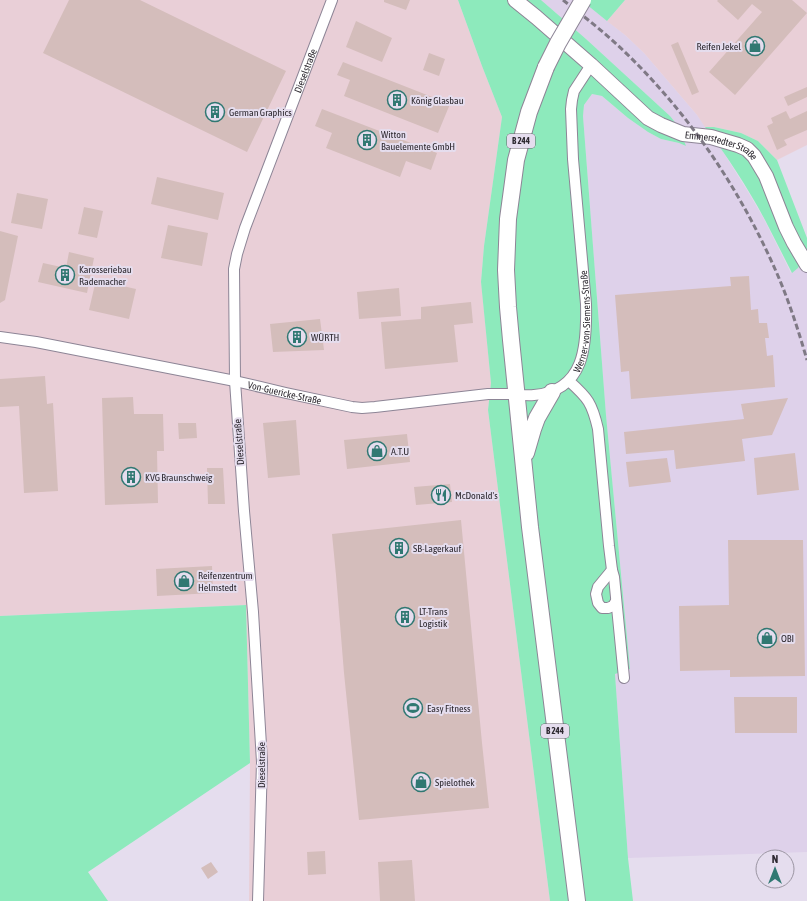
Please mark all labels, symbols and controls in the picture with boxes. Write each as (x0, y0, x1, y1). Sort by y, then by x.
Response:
shop icon: Reifen Jekel (744, 35, 766, 57)
place label: Reifen Jekel (697, 41, 741, 52)
street label: Dieselstraße (292, 47, 319, 94)
building icon: König Glasbau (386, 89, 408, 111)
place label: König Glasbau (411, 95, 464, 106)
building icon: German Graphics (204, 101, 226, 123)
place label: German Graphics (229, 107, 292, 118)
building icon: Witton Bauelemente GmbH (356, 129, 378, 151)
place label: Witton Bauelemente GmbH (381, 129, 455, 152)
street label: Emmerstedter Straße (684, 129, 761, 162)
road number: B 244 (507, 134, 535, 148)
building icon: Karosseriebau Rademacher (54, 264, 76, 286)
place label: Karosseriebau Rademacher (79, 264, 132, 287)
street label: Werner-von-Siemens-Straße (571, 270, 592, 374)
building icon: WÜRTH (286, 326, 308, 348)
place label: WÜRTH (311, 332, 339, 343)
street label: Von-Guericke-Straße (247, 379, 323, 406)
street label: Dieselstraße (232, 418, 246, 465)
shop icon: A.T.U (366, 440, 388, 462)
place label: A.T.U (391, 446, 409, 457)
building icon: KVG Braunschweig (120, 466, 142, 488)
place label: KVG Braunschweig (145, 472, 213, 483)
restaurant icon: McDonald's (430, 484, 452, 506)
place label: McDonald's (455, 490, 498, 501)
building icon: SB-Lagerkauf (388, 537, 410, 559)
place label: SB-Lagerkauf (413, 543, 461, 554)
shop icon: Reifenzentrum Helmstedt (173, 570, 195, 592)
place label: Reifenzentrum Helmstedt (198, 570, 253, 593)
building icon: LT-Trans Logistik (394, 606, 416, 628)
place label: LT-Trans Logistik (419, 606, 448, 629)
shop icon: OBI (756, 627, 778, 649)
place label: OBI (781, 633, 794, 644)
sports icon: Easy Fitness (402, 697, 424, 719)
place label: Easy Fitness (427, 703, 471, 714)
road number: B 244 (541, 724, 569, 738)
street label: Dieselstraße (256, 741, 267, 788)
shop icon: Spielothek (410, 771, 432, 793)
place label: Spielothek (435, 777, 475, 788)
north arrow (755, 849, 795, 889)
text: N (772, 853, 778, 865)

